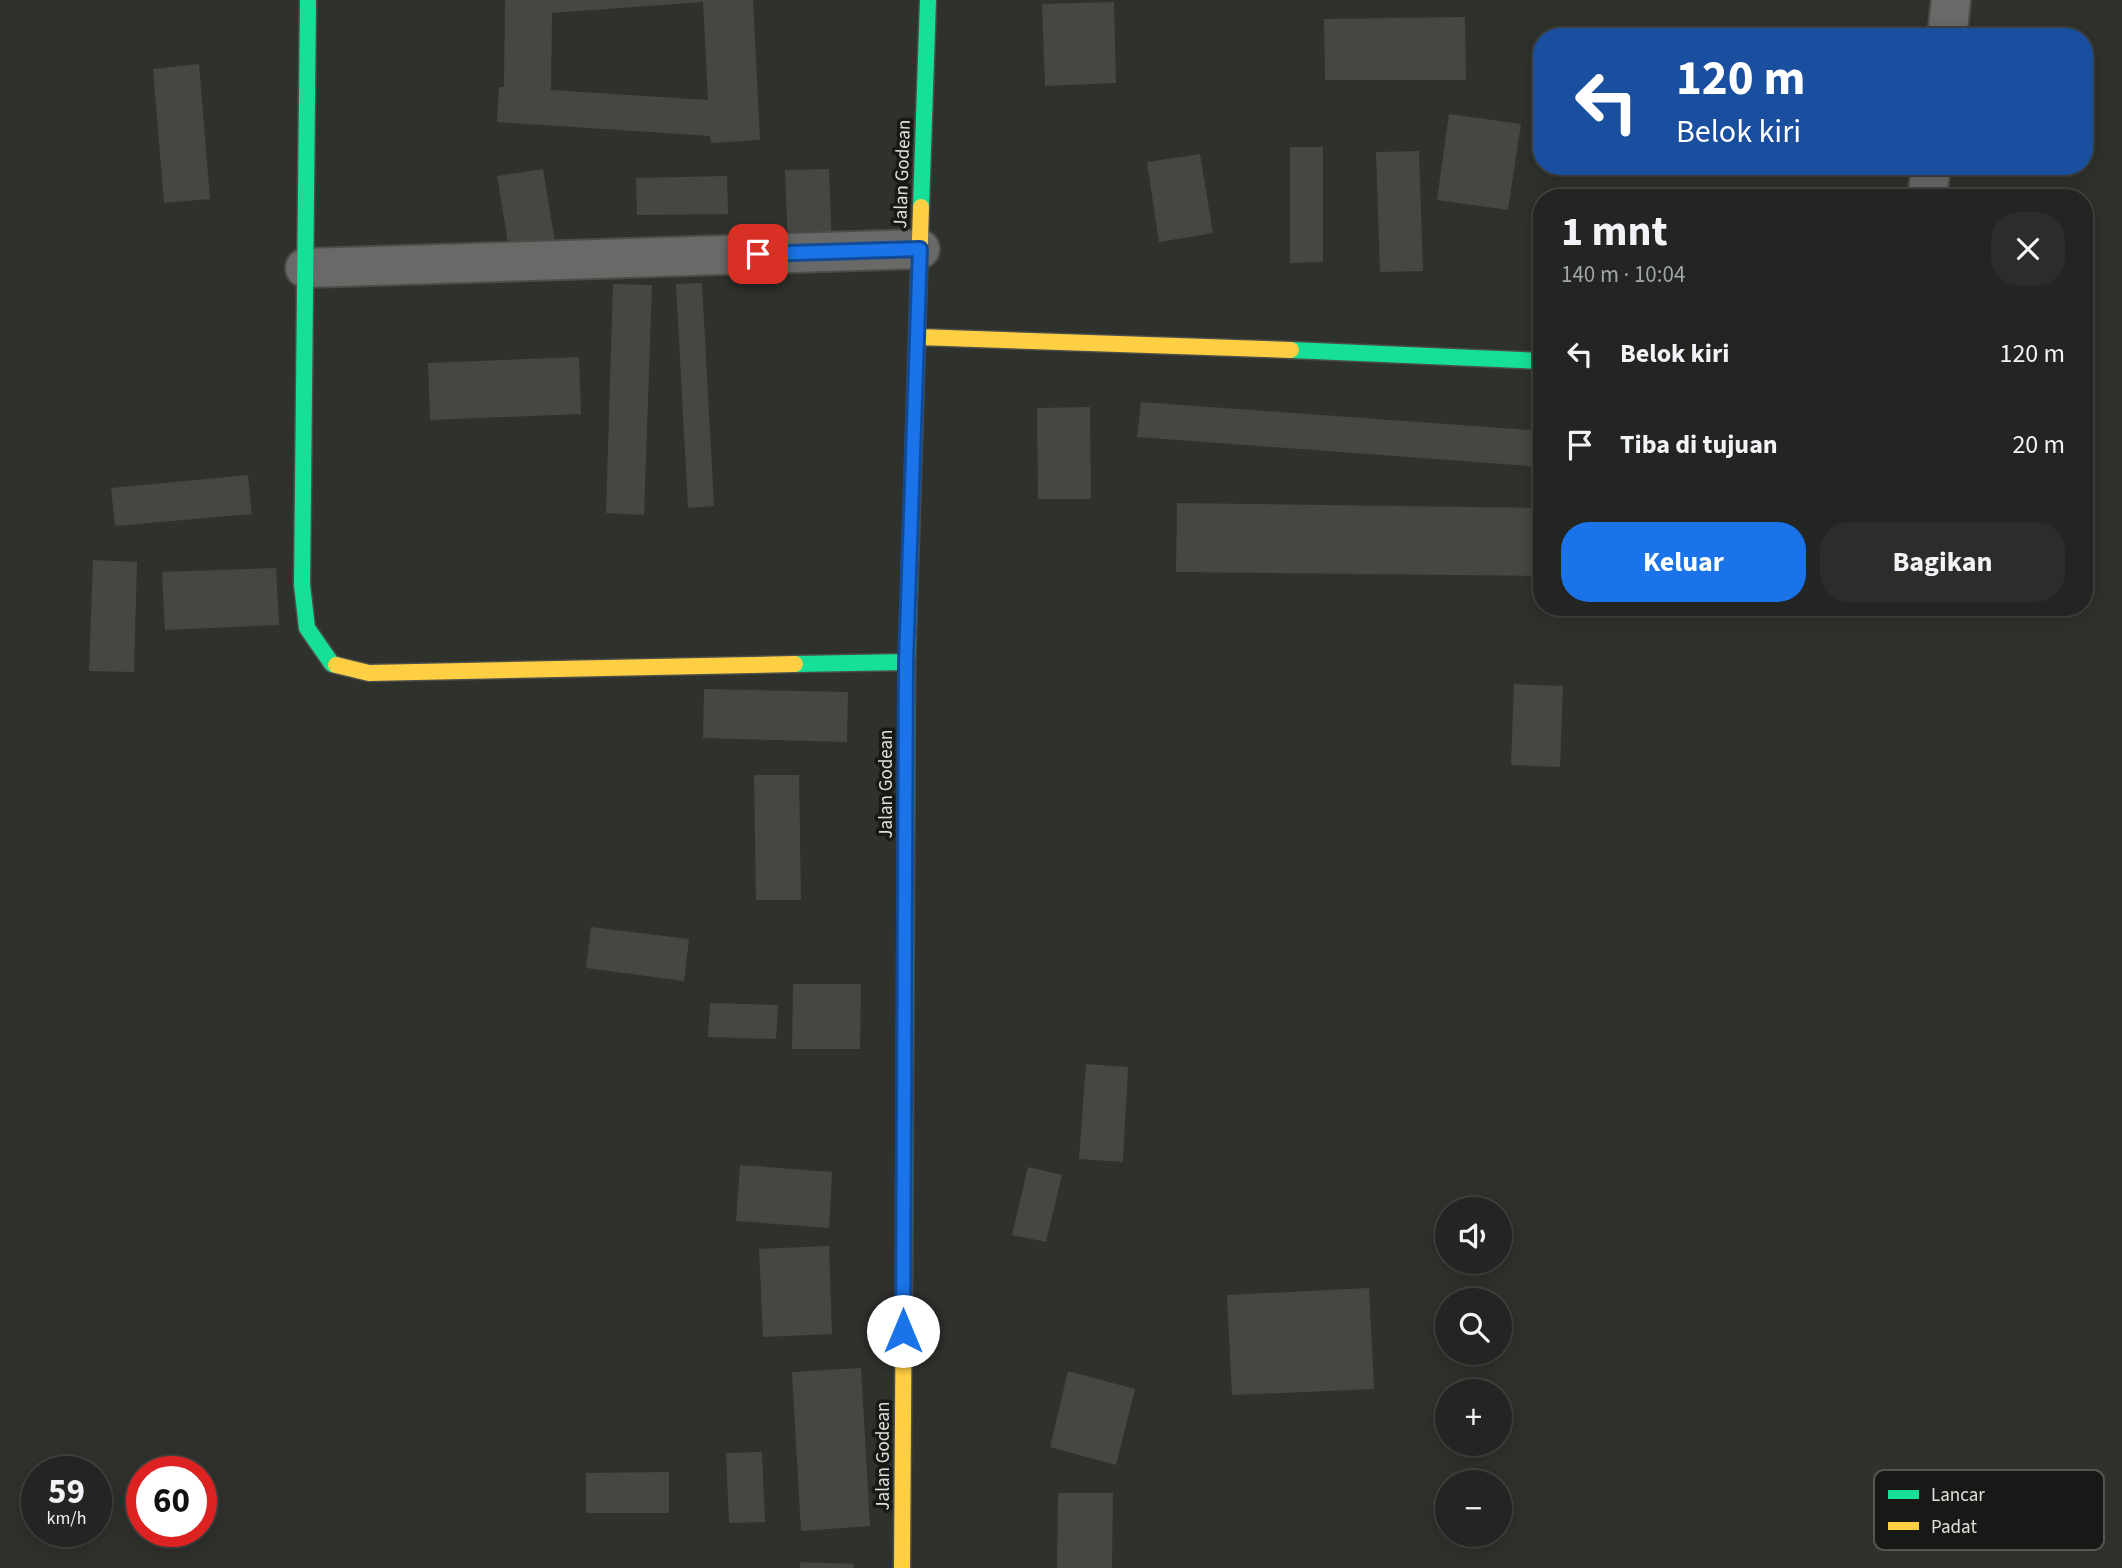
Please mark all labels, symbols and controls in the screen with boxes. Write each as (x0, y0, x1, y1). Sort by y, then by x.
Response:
text: 120 m (1676, 44, 1805, 114)
icon: left (1561, 56, 1652, 147)
text: Belok kiri (1676, 109, 1801, 155)
street label: Jalan Godean (887, 119, 918, 229)
text: 1 mnt (1561, 202, 1668, 262)
button: close (1991, 212, 2065, 286)
pin (728, 224, 788, 284)
icon: arrive (739, 235, 777, 273)
text: 140 m · 10:04 (1561, 258, 1685, 291)
icon: left (1561, 335, 1599, 373)
text: Belok kiri (1620, 335, 1729, 372)
text: 120 m (1999, 335, 2065, 372)
icon: arrive (1561, 426, 1599, 464)
text: Tiba di tujuan (1620, 426, 1778, 463)
text: 20 m (2012, 426, 2065, 463)
button: Keluar (1561, 522, 1806, 602)
button: Bagikan (1820, 522, 2065, 602)
street label: Jalan Godean (873, 730, 900, 839)
map controls (1435, 1197, 1512, 1547)
button: sound (1435, 1197, 1512, 1274)
button: search (1435, 1288, 1512, 1365)
position arrow (866, 1294, 940, 1368)
button: + (1435, 1379, 1512, 1456)
street label: Jalan Godean (870, 1402, 897, 1511)
speed limit sign: 60 (126, 1456, 217, 1547)
text: 59 (48, 1467, 85, 1517)
button: − (1435, 1470, 1512, 1547)
legend (1874, 1470, 2104, 1550)
text: Lancar (1931, 1482, 1985, 1509)
text: km/h (47, 1506, 86, 1531)
text: Padat (1931, 1514, 1977, 1541)

